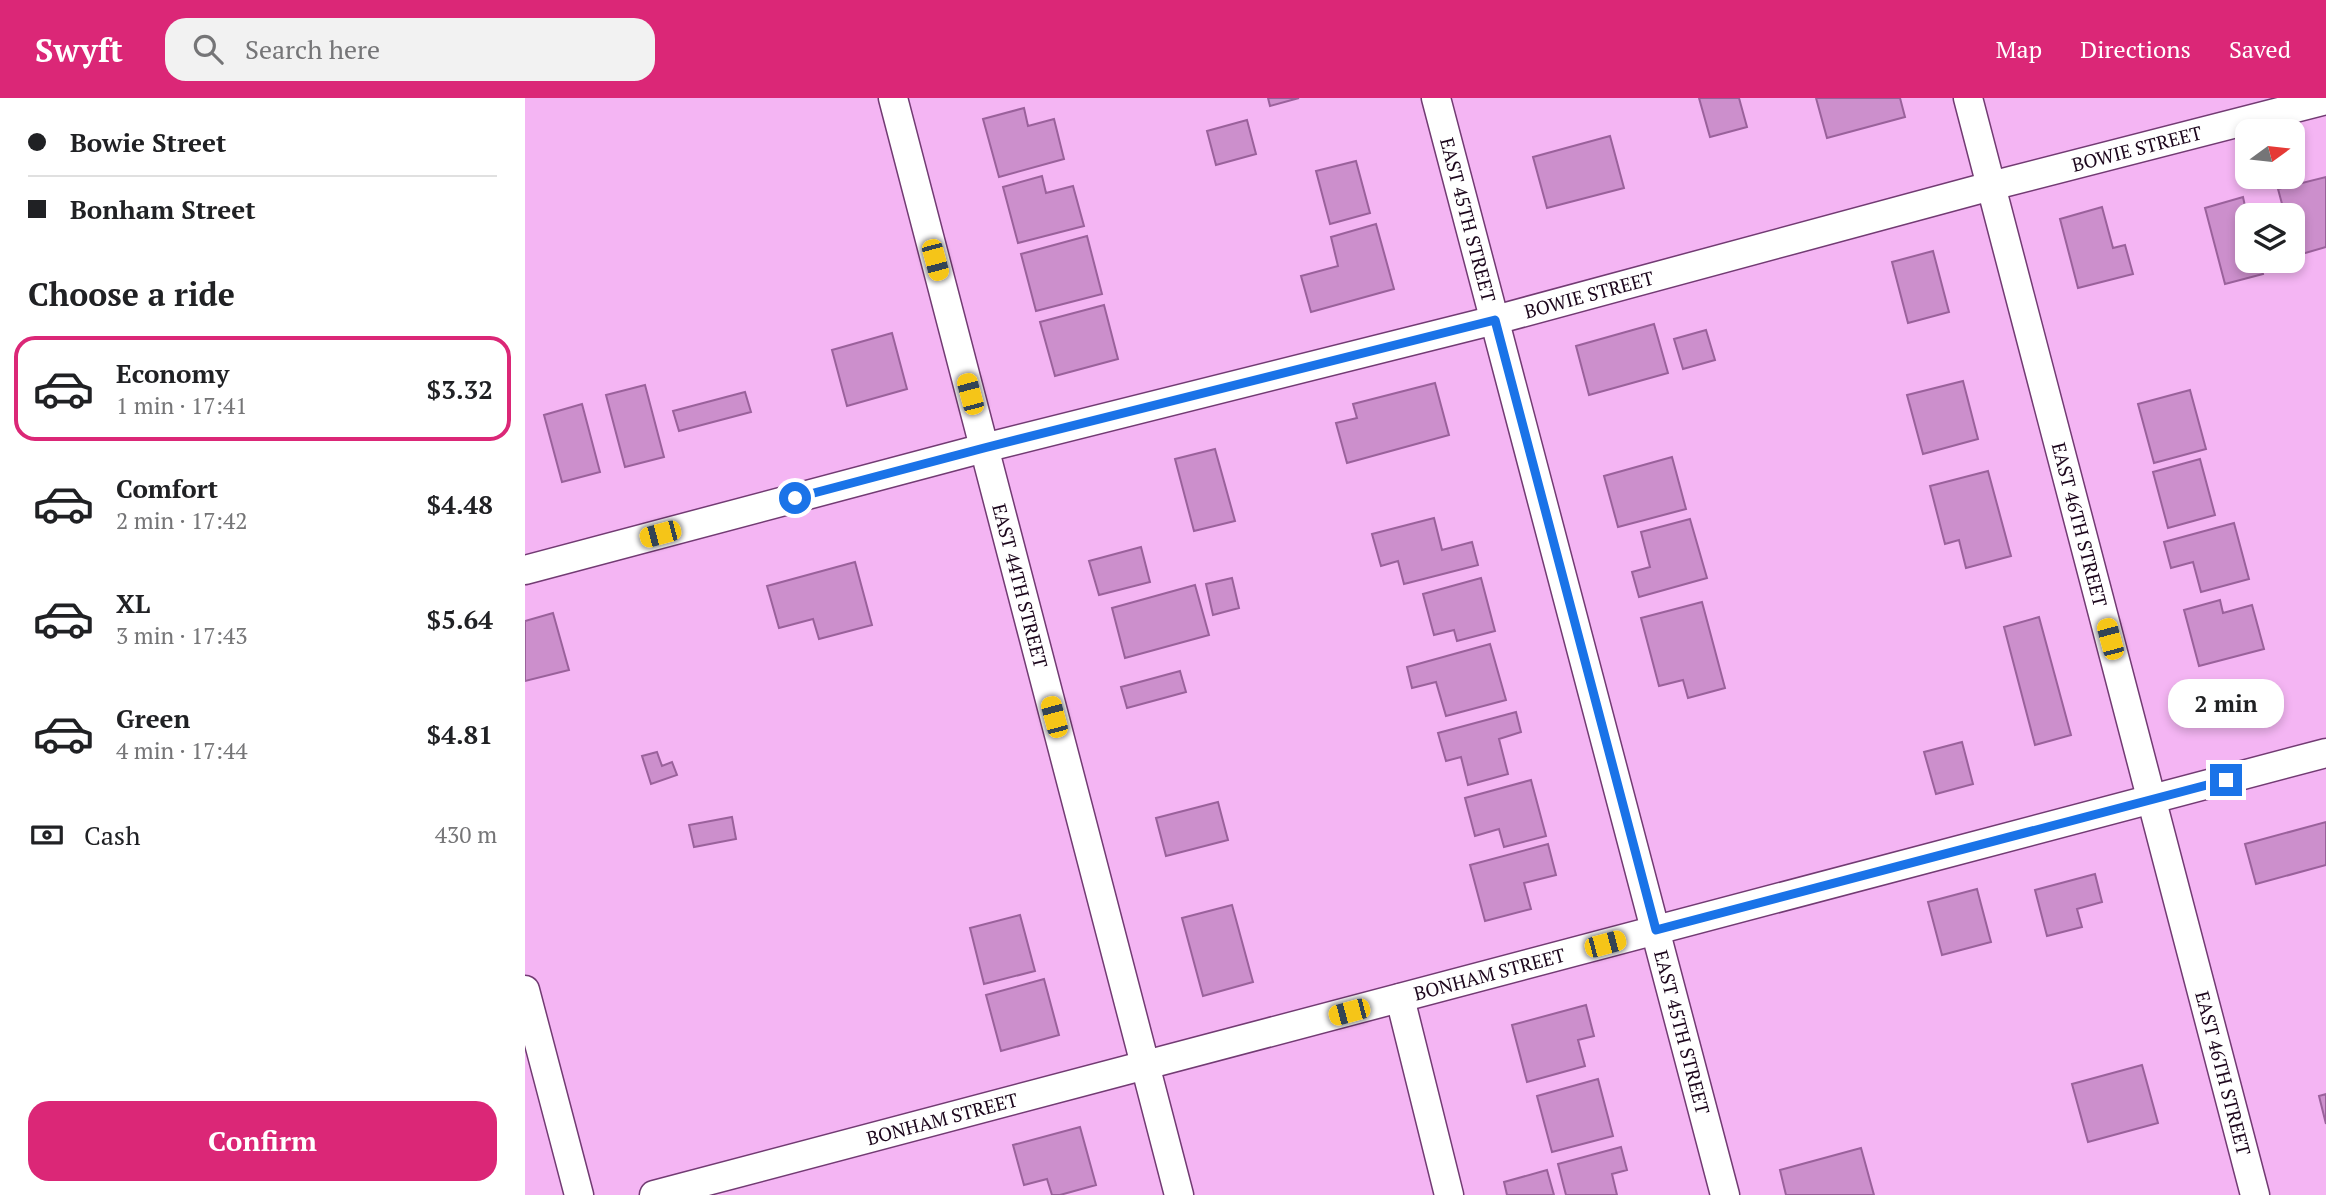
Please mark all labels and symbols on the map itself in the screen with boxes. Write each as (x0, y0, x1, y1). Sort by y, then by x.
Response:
street label: BOWIE STREET (2069, 119, 2205, 177)
north arrow (2235, 119, 2305, 189)
street label: EAST 45TH STREET (1435, 135, 1502, 305)
car (920, 237, 951, 283)
street label: BOWIE STREET (1521, 265, 1657, 324)
car (955, 371, 986, 417)
street label: EAST 46TH STREET (2047, 440, 2114, 610)
route start (779, 482, 811, 514)
street label: EAST 44TH STREET (987, 501, 1054, 671)
car (637, 518, 684, 550)
car (2095, 616, 2126, 662)
callout: 2 min (2168, 678, 2284, 728)
car (1039, 694, 1070, 740)
route end (2210, 764, 2242, 796)
car (1582, 928, 1629, 960)
street label: BONHAM STREET (1411, 942, 1568, 1006)
street label: EAST 45TH STREET (1649, 947, 1716, 1117)
street label: EAST 46TH STREET (2190, 988, 2257, 1158)
car (1326, 996, 1373, 1028)
street label: BONHAM STREET (864, 1086, 1021, 1150)

